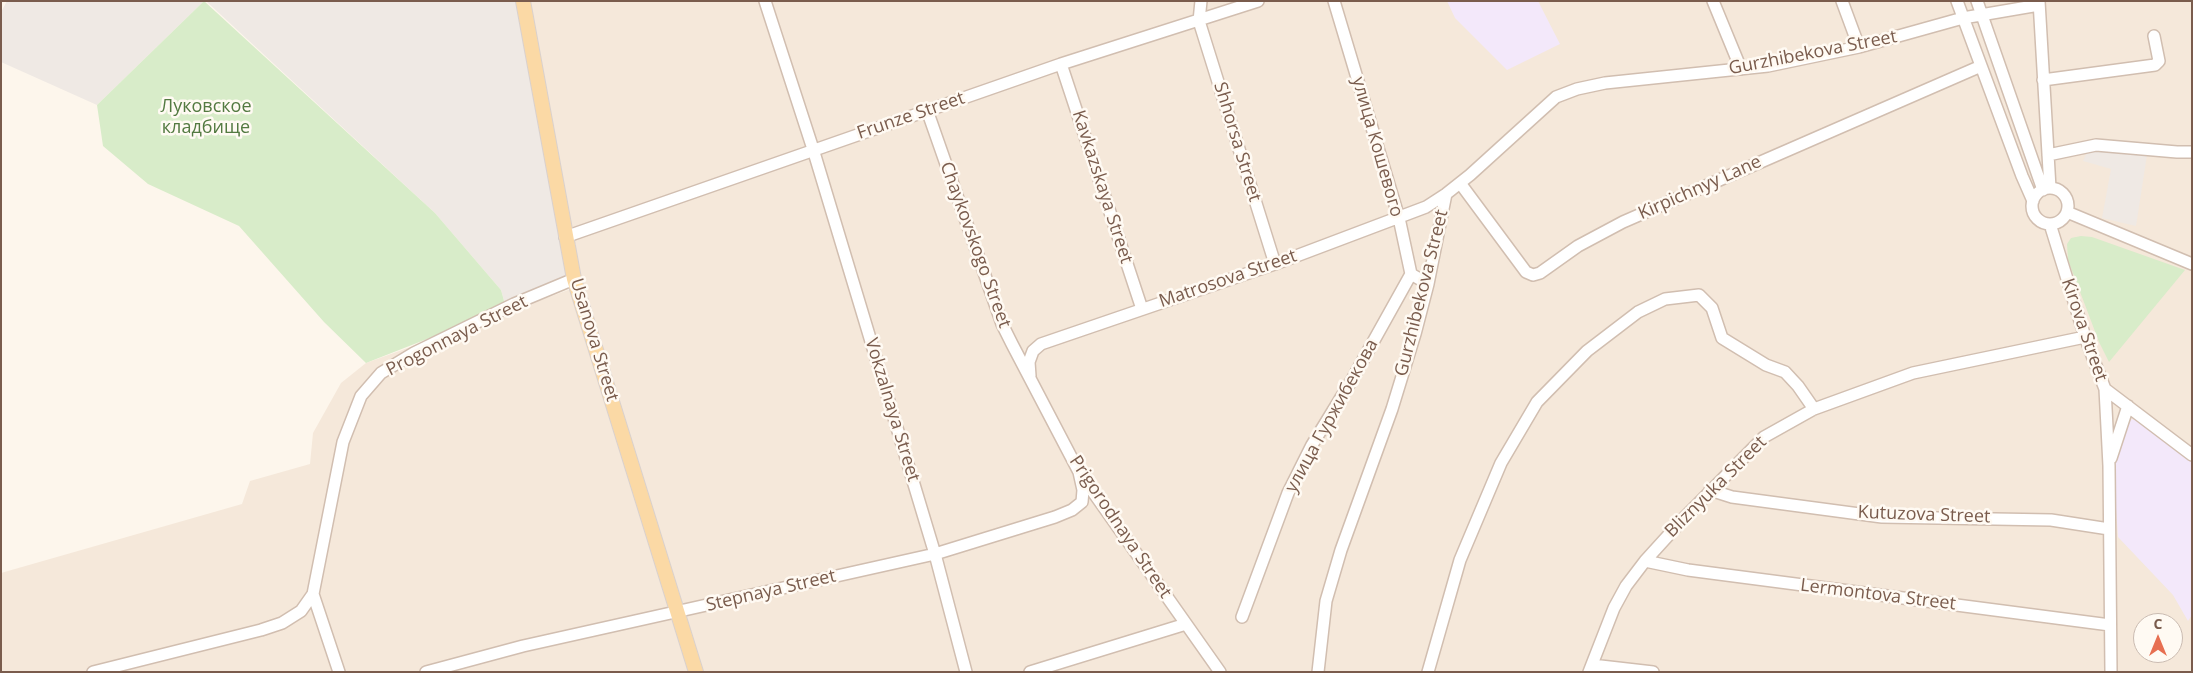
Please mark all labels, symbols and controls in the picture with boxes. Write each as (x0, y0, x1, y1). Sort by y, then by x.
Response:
street label: Gurzhibekova Street (1727, 26, 1899, 80)
street label: улица Кошевого (1347, 75, 1407, 219)
street label: Shhorsa Street (1209, 80, 1265, 204)
street label: Frunze Street (854, 88, 968, 144)
park label: Луковское кладбище (161, 96, 251, 138)
street label: Kavkazskaya Street (1067, 108, 1137, 266)
street label: Kirpichnyy Lane (1635, 151, 1765, 225)
street label: Chaykovskogo Street (935, 159, 1015, 331)
street label: Gurzhibekova Street (1391, 207, 1453, 379)
street label: Matrosova Street (1156, 245, 1300, 313)
street label: Usanova Street (565, 276, 623, 404)
street label: Kirova Street (2056, 276, 2112, 384)
street label: Progonnaya Street (383, 291, 531, 381)
street label: Vokzalnaya Street (860, 336, 924, 484)
street label: улица Гуржибекова (1281, 336, 1383, 496)
street label: Bliznyuka Street (1661, 432, 1771, 542)
street label: Prigorodnaya Street (1064, 452, 1176, 602)
street label: Kutuzova Street (1857, 502, 1991, 528)
street label: Stepnaya Street (704, 566, 838, 616)
street label: Lermontova Street (1799, 575, 1957, 615)
north arrow (2133, 613, 2183, 663)
text: С (2154, 614, 2162, 633)

